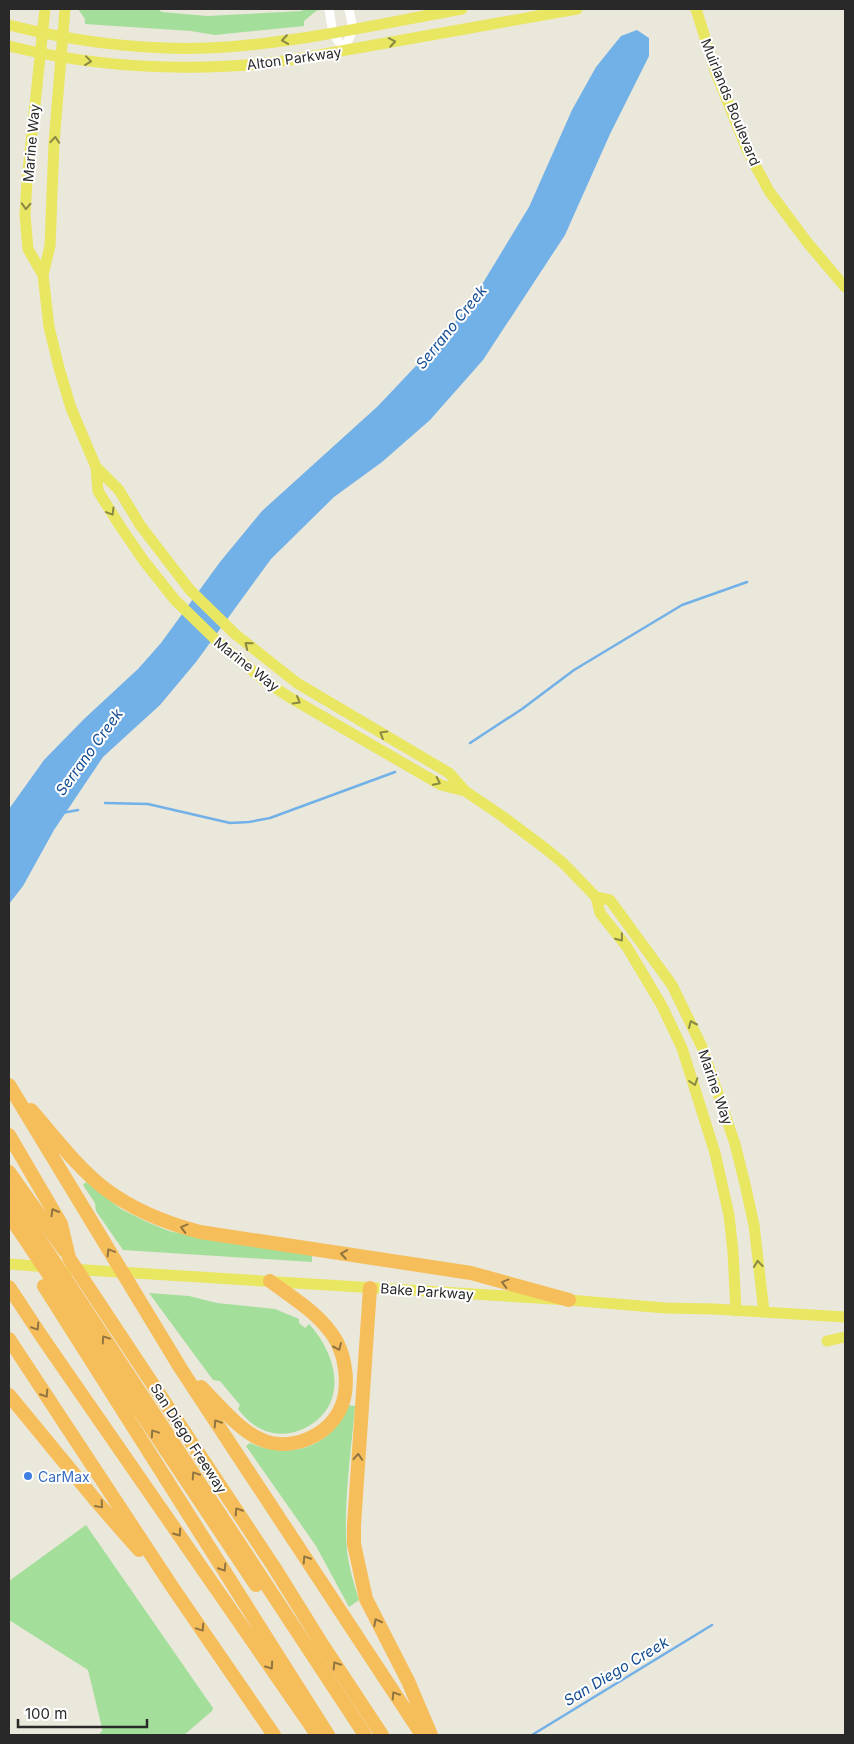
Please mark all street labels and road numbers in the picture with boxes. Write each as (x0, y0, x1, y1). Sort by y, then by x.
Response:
street label: Muirlands Boulevard (698, 36, 764, 168)
street label: Alton Parkway (246, 43, 342, 73)
street label: Marine Way (19, 103, 43, 183)
street label: Marine Way (211, 633, 283, 695)
street label: Marine Way (695, 1047, 737, 1127)
street label: Bake Parkway (380, 1279, 474, 1303)
street label: San Diego Freeway (147, 1380, 231, 1496)

